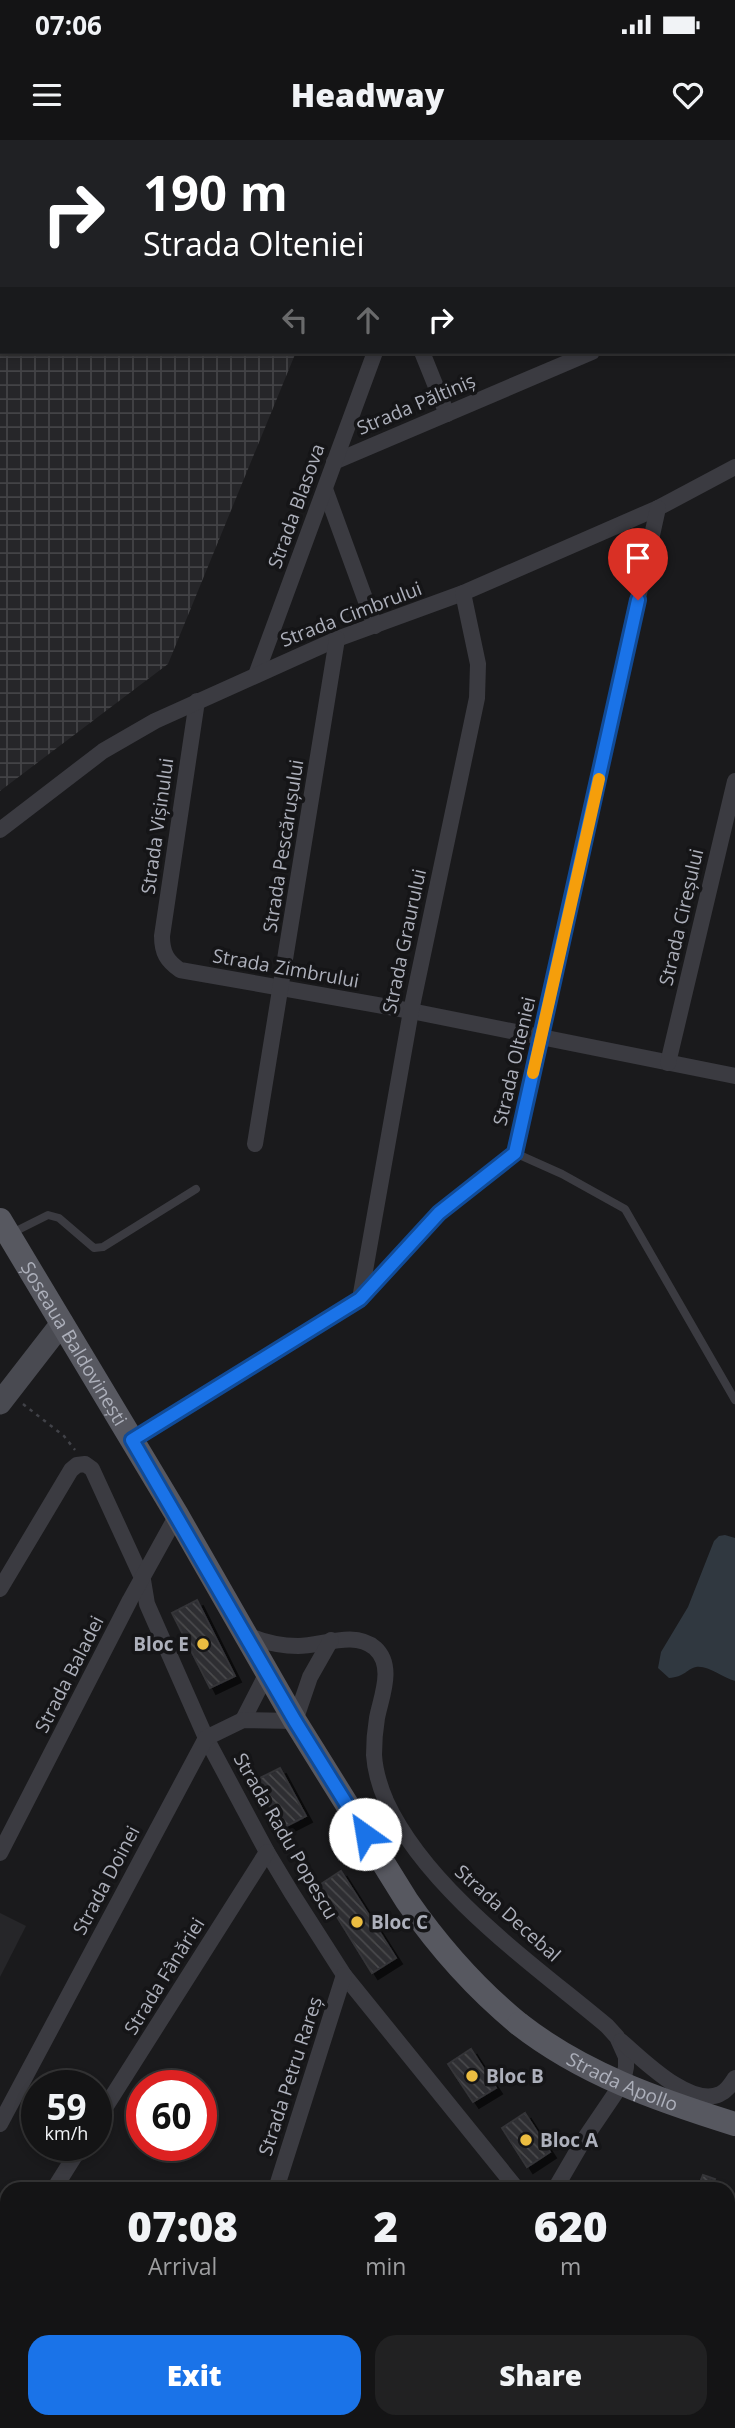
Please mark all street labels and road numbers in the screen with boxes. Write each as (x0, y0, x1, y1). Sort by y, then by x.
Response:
street label: Strada Păltiniș (353, 367, 479, 441)
street label: Strada Blasova (261, 440, 331, 572)
street label: Strada Cimbrului (277, 575, 425, 653)
street label: Strada Vișinului (135, 756, 179, 896)
street label: Strada Pescărușului (256, 758, 310, 934)
street label: Strada Cireșului (653, 846, 709, 988)
street label: Strada Graurului (376, 866, 432, 1016)
street label: Strada Zimbrului (211, 942, 361, 994)
street label: Strada Olteniei (487, 994, 541, 1128)
street label: Șoseaua Baldovinești (15, 1256, 133, 1430)
street label: Strada Baladei (28, 1611, 110, 1737)
street label: Strada Radu Popescu (228, 1748, 344, 1924)
street label: Strada Doinei (66, 1821, 146, 1939)
street label: Strada Decebal (450, 1859, 566, 1967)
street label: Strada Fânăriei (118, 1913, 210, 2039)
street label: Strada Petru Rareș (252, 1993, 328, 2159)
street label: Strada Apollo (562, 2046, 681, 2117)

